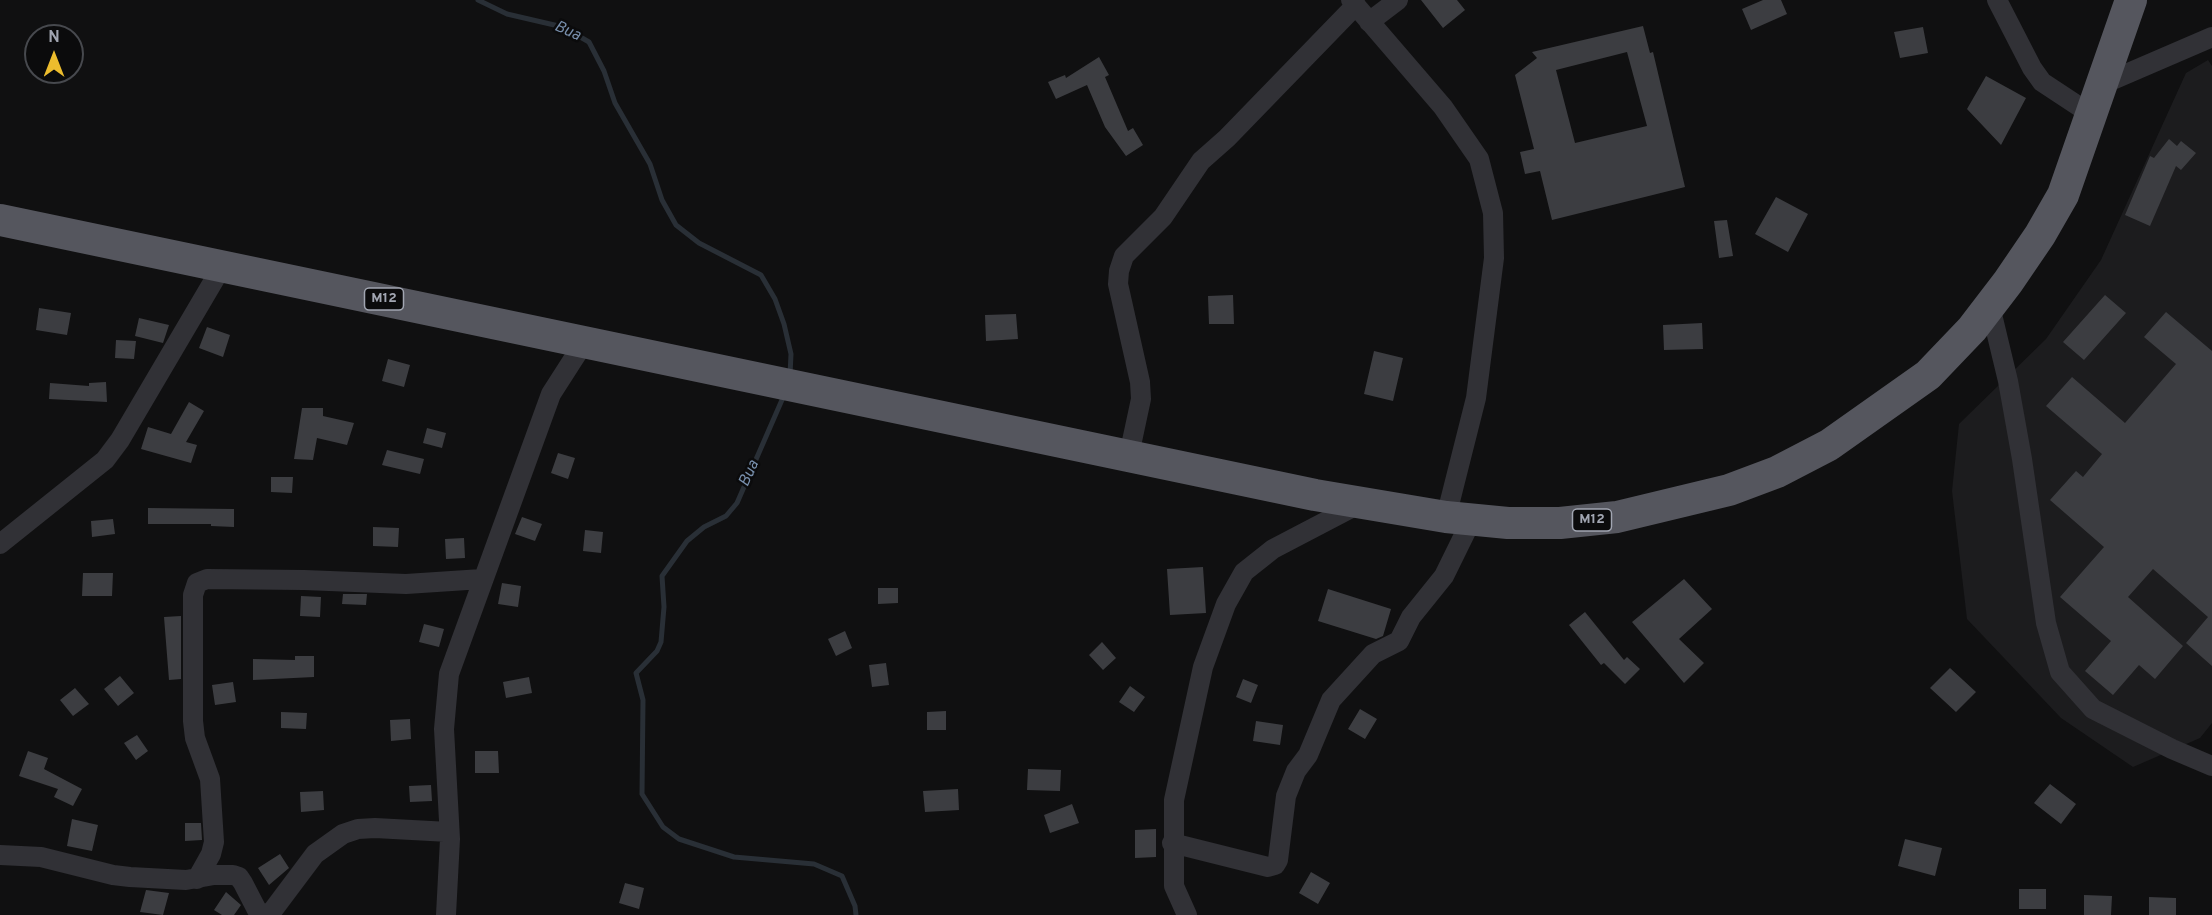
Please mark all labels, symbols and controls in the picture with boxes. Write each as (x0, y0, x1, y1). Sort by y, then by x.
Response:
water label: Bua (551, 18, 583, 46)
north arrow (24, 24, 84, 84)
text: N (48, 28, 60, 48)
road number: M12 (364, 288, 404, 310)
water label: Bua (736, 458, 764, 490)
road number: M12 (1572, 509, 1612, 531)

